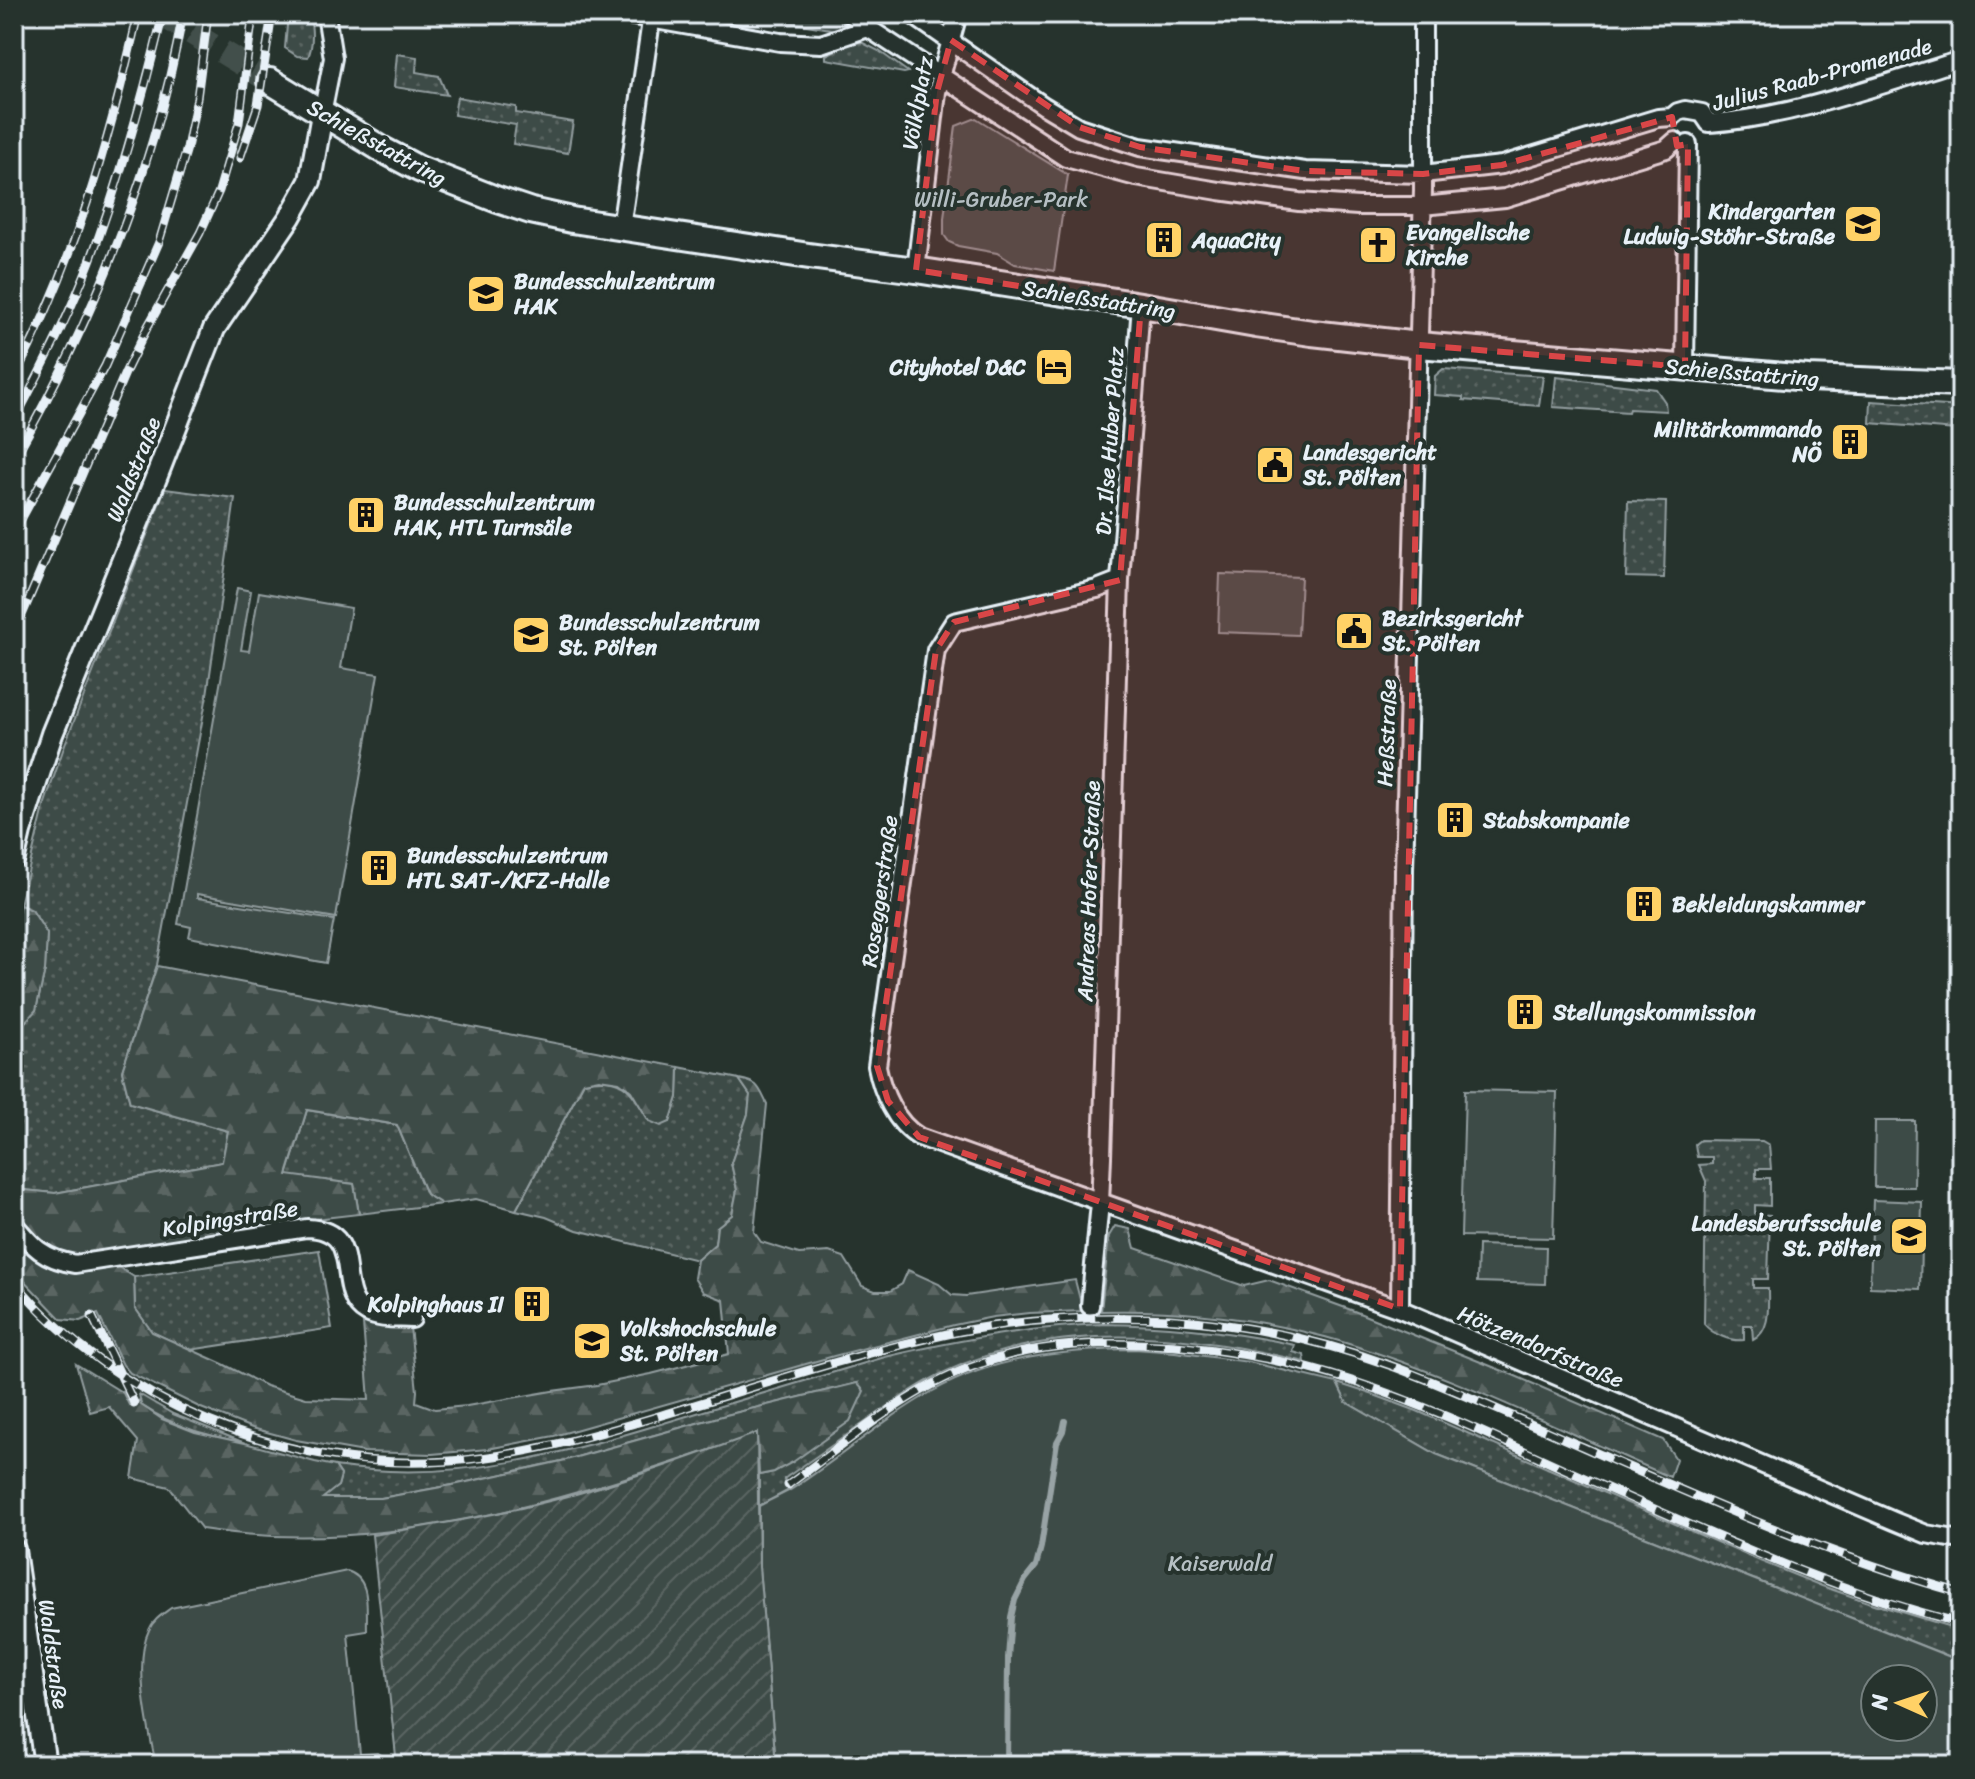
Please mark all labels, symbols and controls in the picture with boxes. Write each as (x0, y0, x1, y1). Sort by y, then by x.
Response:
street label: Julius Raab-Promenade (1707, 26, 1937, 123)
street label: Völklplatz (890, 52, 945, 153)
street label: Schießstattring (300, 88, 454, 197)
park label: Willi-Gruber-Park (914, 180, 1088, 219)
place label: Kindergarten Ludwig-Stöhr-Straße (1624, 192, 1836, 256)
school or university icon: Kindergarten Ludwig-Stöhr-Straße (1842, 203, 1884, 245)
place label: Evangelische Kirche (1405, 213, 1531, 277)
building icon: AquaCity (1143, 219, 1185, 261)
place label: AquaCity (1191, 221, 1281, 260)
church icon: Evangelische Kirche (1357, 224, 1399, 266)
place label: Bundesschulzentrum HAK (513, 262, 715, 326)
street label: Schießstattring (1019, 268, 1178, 331)
school or university icon: Bundesschulzentrum HAK (465, 273, 507, 315)
street label: Dr. Ilse Huber Platz (1083, 345, 1136, 537)
hotel icon: Cityhotel D&C (1033, 346, 1075, 388)
street label: Schießstattring (1663, 346, 1821, 399)
place label: Cityhotel D&C (888, 348, 1026, 387)
street label: Waldstraße (95, 410, 172, 528)
place label: Militärkommando NÖ (1653, 410, 1823, 474)
building icon: Militärkommando NÖ (1829, 421, 1871, 463)
place label: Landesgericht St. Pölten (1302, 433, 1437, 497)
public building icon: Landesgericht St. Pölten (1254, 444, 1296, 486)
place label: Bundesschulzentrum HAK, HTL Turnsäle (393, 483, 595, 547)
building icon: Bundesschulzentrum HAK, HTL Turnsäle (345, 494, 387, 536)
place label: Bezirksgericht St. Pölten (1381, 599, 1524, 663)
place label: Bundesschulzentrum St. Pölten (558, 603, 760, 667)
public building icon: Bezirksgericht St. Pölten (1333, 610, 1375, 652)
school or university icon: Bundesschulzentrum St. Pölten (510, 614, 552, 656)
street label: Heßstraße (1365, 678, 1408, 787)
street label: Andreas Hofer-Straße (1065, 780, 1112, 1003)
building icon: Stabskompanie (1434, 799, 1476, 841)
place label: Stabskompanie (1482, 801, 1631, 840)
street label: Roseggerstraße (850, 812, 909, 970)
place label: Bundesschulzentrum HTL SAT-/KFZ-Halle (406, 836, 611, 900)
building icon: Bundesschulzentrum HTL SAT-/KFZ-Halle (358, 847, 400, 889)
building icon: Bekleidungskammer (1623, 883, 1665, 925)
place label: Bekleidungskammer (1672, 885, 1866, 924)
building icon: Stellungskommission (1504, 991, 1546, 1033)
place label: Stellungskommission (1552, 993, 1756, 1032)
street label: Kolpingstraße (159, 1189, 301, 1248)
place label: Landesberufsschule St. Pölten (1692, 1204, 1881, 1268)
school or university icon: Landesberufsschule St. Pölten (1888, 1215, 1930, 1257)
building icon: Kolpinghaus II (511, 1283, 553, 1325)
place label: Kolpinghaus II (367, 1285, 504, 1324)
street label: Hötzendorfstraße (1451, 1294, 1630, 1399)
place label: Volkshochschule St. Pölten (619, 1309, 777, 1373)
school or university icon: Volkshochschule St. Pölten (571, 1320, 613, 1362)
park label: Kaiserwald (1168, 1544, 1274, 1583)
street label: Waldstraße (27, 1597, 81, 1712)
north arrow (1859, 1663, 1939, 1743)
text: N (1860, 1693, 1899, 1712)

